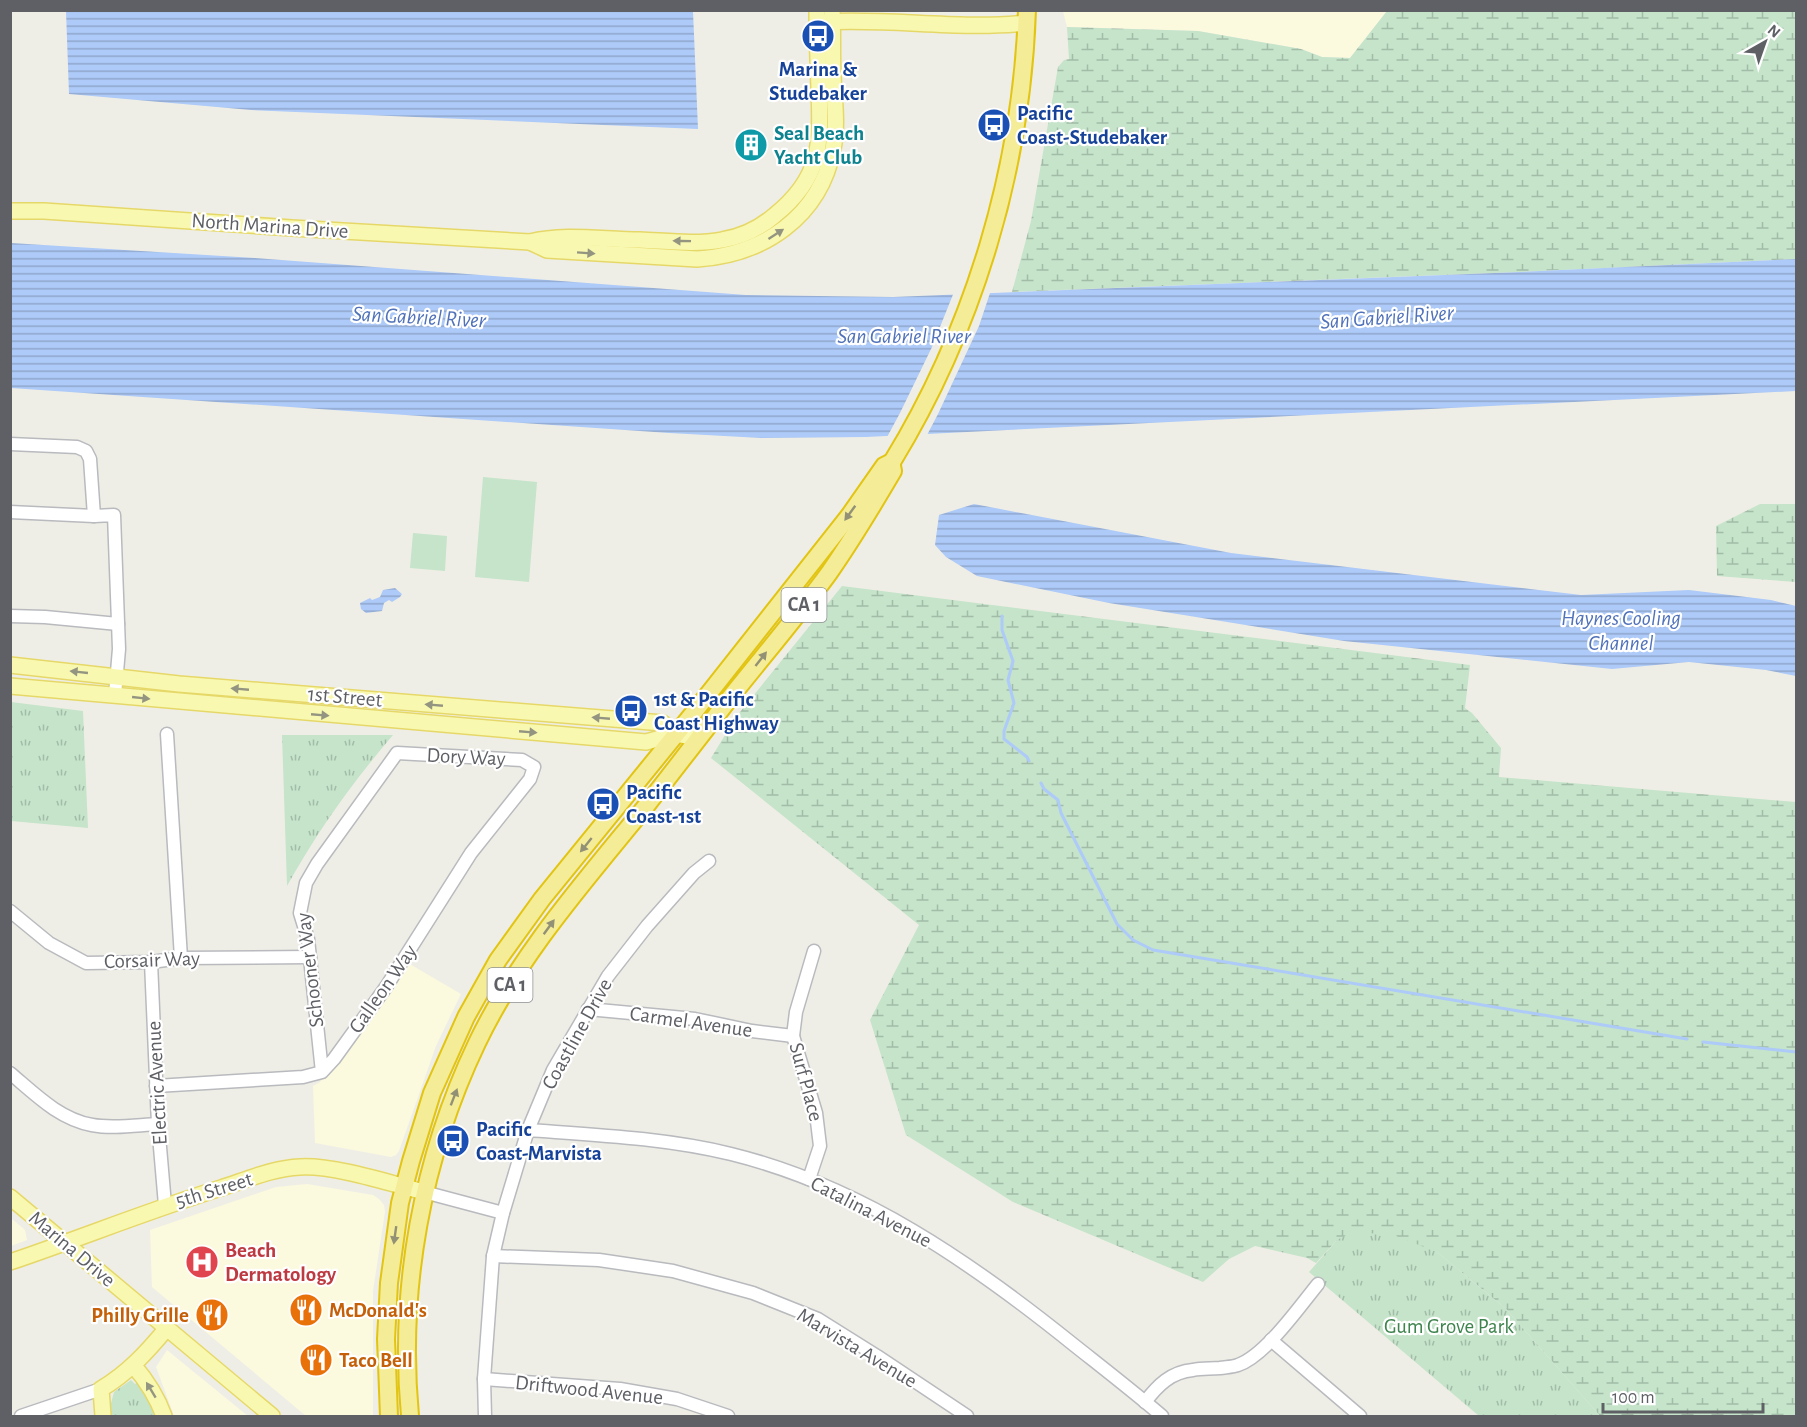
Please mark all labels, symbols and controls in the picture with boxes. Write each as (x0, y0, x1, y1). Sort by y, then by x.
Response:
north arrow (1735, 12, 1795, 72)
bus stop icon: Marina & Studebaker (800, 18, 836, 54)
text: N (1765, 22, 1783, 41)
place label: Marina & Studebaker (769, 59, 868, 104)
place label: Pacific Coast-Studebaker (1017, 103, 1168, 148)
bus stop icon: Pacific Coast-Studebaker (976, 107, 1012, 143)
place label: Seal Beach Yacht Club (774, 123, 864, 168)
building icon: Seal Beach Yacht Club (733, 127, 769, 163)
street label: North Marina Drive (191, 210, 349, 242)
one-way arrow (768, 229, 784, 240)
one-way arrow (673, 237, 692, 246)
one-way arrow (577, 248, 596, 258)
water label: San Gabriel River (1320, 301, 1455, 333)
water label: San Gabriel River (352, 303, 487, 332)
water label: San Gabriel River (837, 325, 972, 347)
one-way arrow (844, 505, 856, 521)
road number: CA 1 (782, 588, 826, 622)
water label: Haynes Cooling Channel (1561, 607, 1681, 654)
one-way arrow (754, 651, 767, 667)
one-way arrow (70, 667, 89, 677)
street label: 1st Street (307, 683, 383, 711)
one-way arrow (230, 684, 249, 694)
place label: 1st & Pacific Coast Highway (654, 689, 779, 734)
one-way arrow (132, 693, 151, 703)
bus stop icon: 1st & Pacific Coast Highway (613, 693, 649, 729)
one-way arrow (425, 700, 444, 709)
one-way arrow (311, 710, 330, 720)
one-way arrow (591, 713, 610, 723)
one-way arrow (519, 727, 538, 737)
street label: Dory Way (426, 744, 506, 770)
place label: Pacific Coast-1st (626, 782, 701, 827)
bus stop icon: Pacific Coast-1st (585, 786, 621, 822)
one-way arrow (581, 837, 593, 852)
street label: Schooner Way (293, 911, 327, 1029)
one-way arrow (543, 920, 555, 936)
street label: Galleon Way (345, 941, 421, 1037)
street label: Corsair Way (104, 948, 200, 972)
road number: CA 1 (488, 968, 532, 1002)
street label: Coastline Drive (538, 975, 616, 1093)
street label: Carmel Avenue (628, 1003, 754, 1041)
street label: Electric Avenue (143, 1020, 171, 1146)
street label: Surf Place (785, 1040, 827, 1124)
one-way arrow (449, 1087, 459, 1105)
place label: Pacific Coast-Marvista (476, 1119, 602, 1164)
bus stop icon: Pacific Coast-Marvista (435, 1123, 471, 1159)
street label: 5th Street (173, 1168, 255, 1212)
street label: Catalina Avenue (807, 1173, 935, 1251)
street label: Marina Drive (25, 1207, 119, 1291)
one-way arrow (390, 1226, 399, 1245)
place label: Beach Dermatology (225, 1240, 337, 1285)
hospital icon: Beach Dermatology (184, 1244, 220, 1280)
restaurant icon: McDonald's (288, 1292, 324, 1328)
restaurant icon: Philly Grille (194, 1297, 230, 1333)
place label: McDonald's (329, 1300, 427, 1321)
street label: Marvista Avenue (793, 1304, 921, 1392)
place label: Philly Grille (91, 1305, 189, 1326)
park label: Gum Grove Park (1384, 1316, 1514, 1337)
restaurant icon: Taco Bell (298, 1342, 334, 1378)
place label: Taco Bell (339, 1350, 413, 1371)
street label: Driftwood Avenue (514, 1372, 664, 1408)
scale bar (1603, 1376, 1764, 1414)
one-way arrow (147, 1381, 157, 1398)
text: 100 m (1612, 1389, 1655, 1407)

